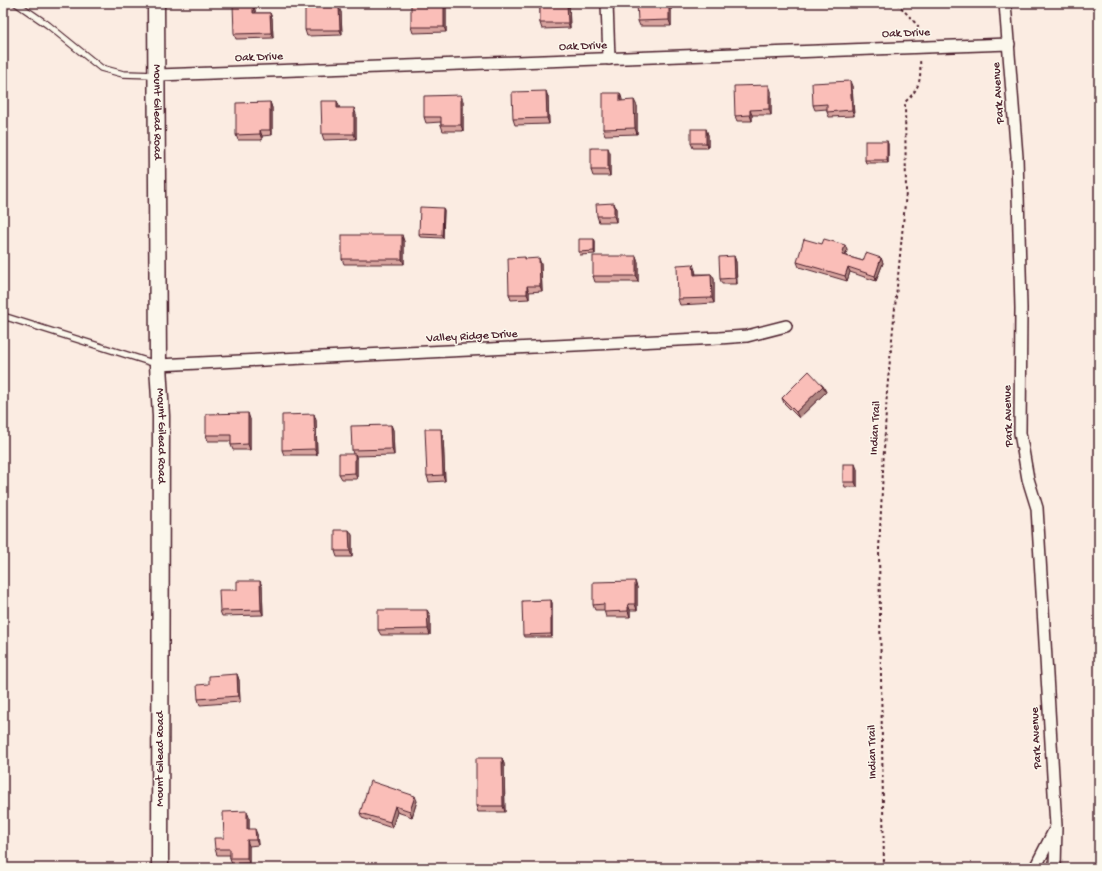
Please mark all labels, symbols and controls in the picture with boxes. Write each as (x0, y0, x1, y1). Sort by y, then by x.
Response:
street label: Oak Drive (882, 26, 931, 42)
street label: Oak Drive (559, 39, 608, 55)
street label: Oak Drive (235, 50, 284, 66)
street label: Park Avenue (990, 61, 1008, 125)
street label: Mount Gilead Road (149, 64, 164, 161)
street label: Valley Ridge Drive (425, 328, 519, 346)
street label: Park Avenue (1001, 384, 1017, 448)
street label: Mount Gilead Road (152, 388, 168, 485)
street label: Indian Trail (868, 400, 884, 455)
street label: Park Avenue (1028, 706, 1046, 770)
street label: Mount Gilead Road (154, 710, 168, 807)
street label: Indian Trail (866, 724, 880, 779)

